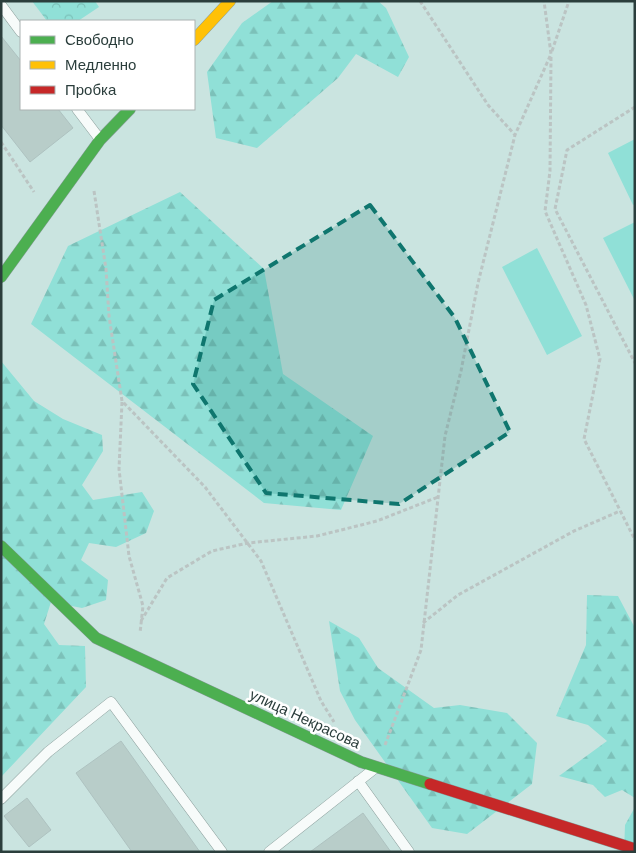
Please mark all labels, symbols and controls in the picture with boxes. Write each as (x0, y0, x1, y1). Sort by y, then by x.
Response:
legend (20, 20, 195, 110)
text: Свободно (65, 31, 134, 48)
text: Медленно (65, 56, 136, 73)
text: Пробка (65, 81, 117, 98)
street label: улица Некрасова (247, 685, 364, 752)

